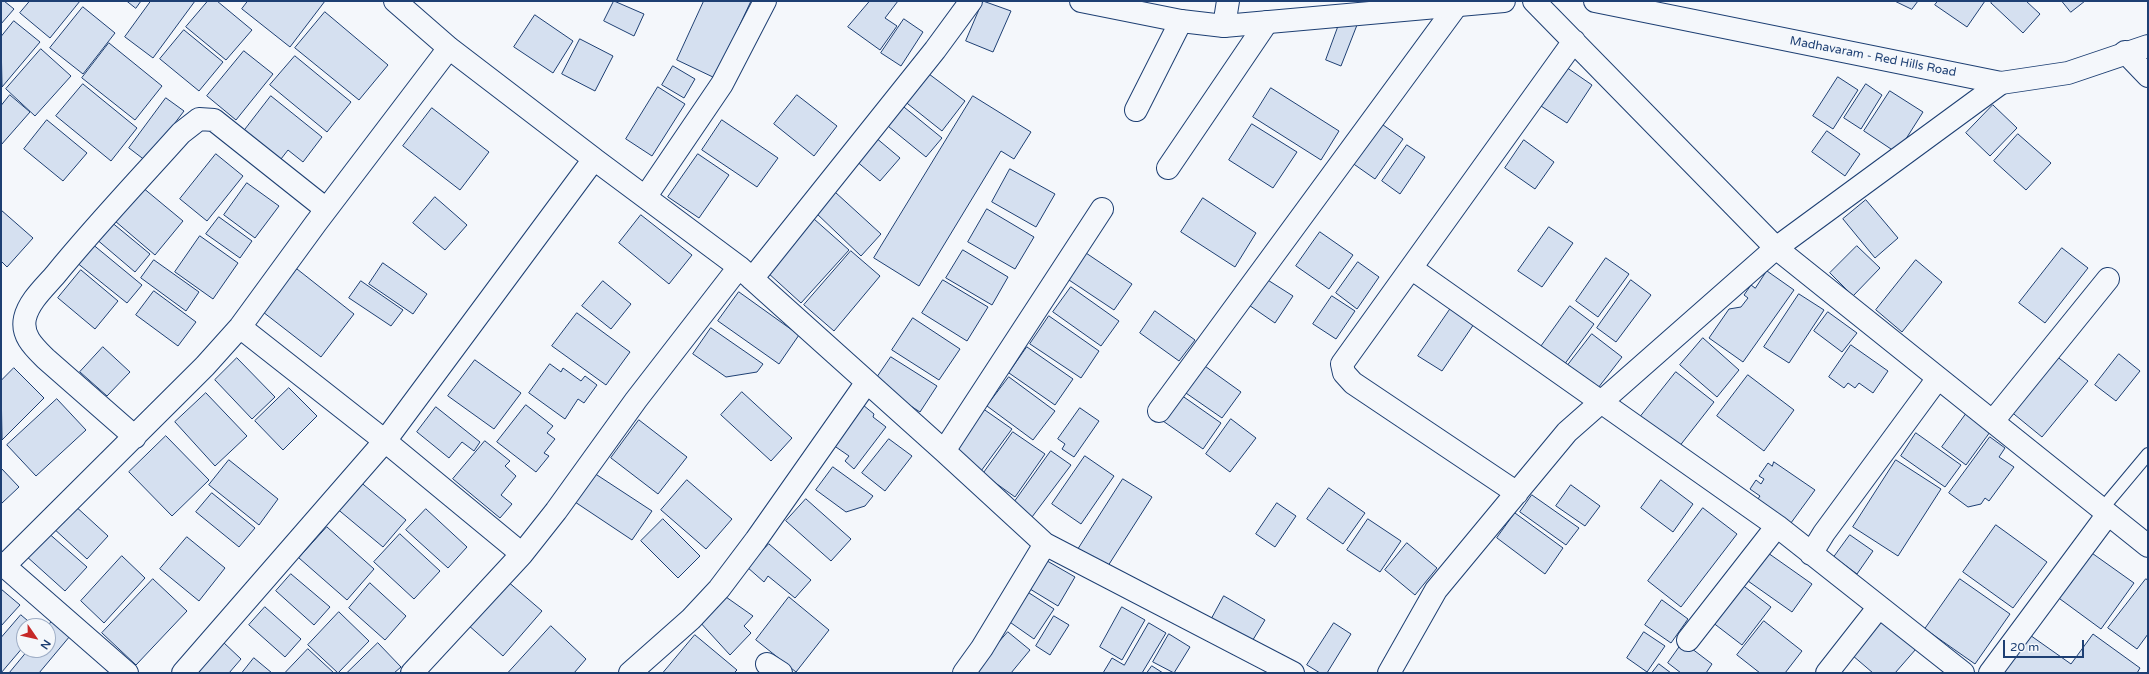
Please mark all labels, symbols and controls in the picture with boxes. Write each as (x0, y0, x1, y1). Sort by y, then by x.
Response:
street label: Madhavaram - Red Hills Road (1789, 34, 1957, 80)
north arrow (16, 618, 56, 658)
scale bar (2005, 632, 2086, 658)
text: N (38, 637, 53, 652)
text: 20 m (2010, 640, 2039, 654)

